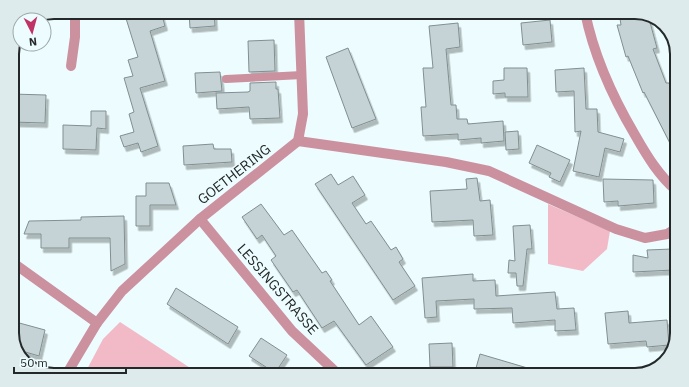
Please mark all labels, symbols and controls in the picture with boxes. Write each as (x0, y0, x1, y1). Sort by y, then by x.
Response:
north arrow (12, 12, 52, 52)
text: N (28, 35, 38, 49)
street label: GOETHERING (194, 140, 274, 208)
street label: LESSINGSTRASSE (234, 240, 322, 338)
scale bar (14, 349, 126, 375)
text: 50 m (20, 355, 48, 370)

